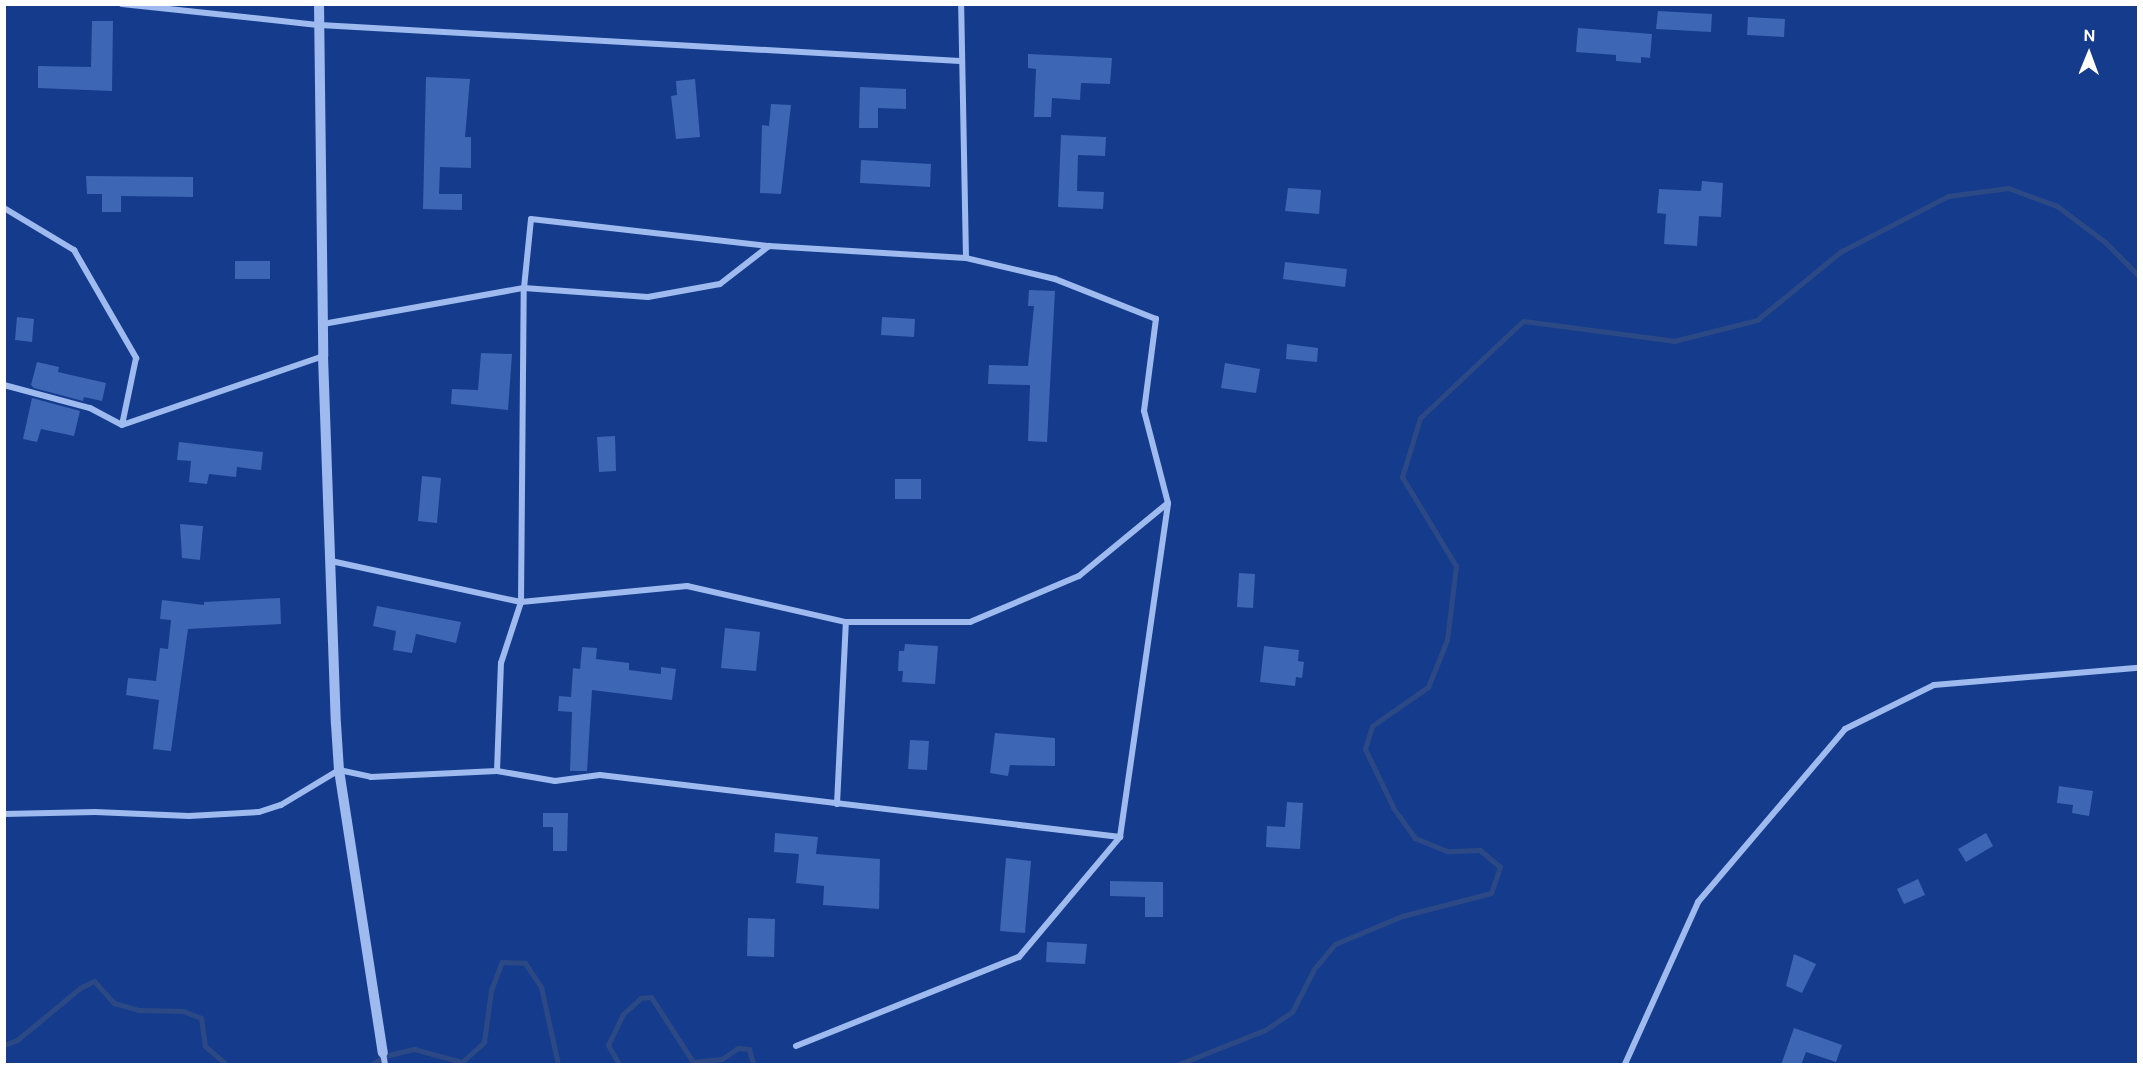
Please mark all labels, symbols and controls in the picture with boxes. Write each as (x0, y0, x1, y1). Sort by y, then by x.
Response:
north arrow (2059, 24, 2119, 84)
text: N (2083, 25, 2095, 46)

